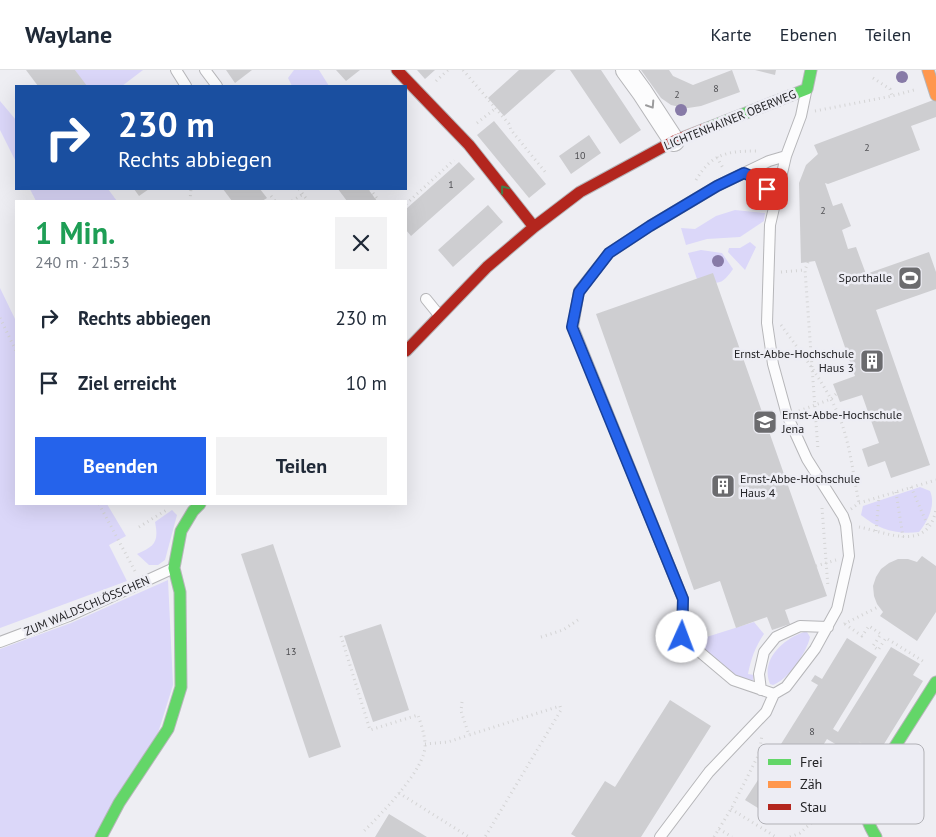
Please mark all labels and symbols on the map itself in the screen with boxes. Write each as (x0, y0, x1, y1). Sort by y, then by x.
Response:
house number: 8 (713, 82, 719, 95)
street label: LICHTENHAINER OBERWEG (662, 86, 798, 153)
house number: 2 (674, 88, 680, 101)
one-way arrow (644, 99, 654, 108)
house number: 2 (864, 141, 870, 154)
house number: 10 (575, 149, 586, 162)
pin (746, 168, 788, 210)
house number: 1 (448, 178, 454, 191)
one-way arrow (501, 186, 509, 195)
house number: 2 (820, 204, 826, 217)
sports icon: Sporthalle (897, 265, 923, 291)
place label: Sporthalle (839, 270, 892, 285)
place label: Ernst-Abbe-Hochschule Haus 3 (734, 346, 854, 375)
building icon: Ernst-Abbe-Hochschule Haus 3 (859, 348, 885, 374)
place label: Ernst-Abbe-Hochschule Jena (781, 407, 902, 436)
school or university icon: Ernst-Abbe-Hochschule Jena (752, 409, 778, 435)
place label: Ernst-Abbe-Hochschule Haus 4 (740, 471, 860, 500)
building icon: Ernst-Abbe-Hochschule Haus 4 (710, 473, 736, 499)
street label: ZUM WALDSCHLÖSSCHEN (22, 572, 152, 639)
position arrow (655, 610, 707, 662)
house number: 13 (286, 645, 296, 658)
house number: 8 (809, 725, 815, 738)
legend (758, 744, 924, 824)
text: Frei (800, 753, 823, 771)
text: Zäh (800, 775, 822, 793)
text: Stau (800, 798, 827, 816)

